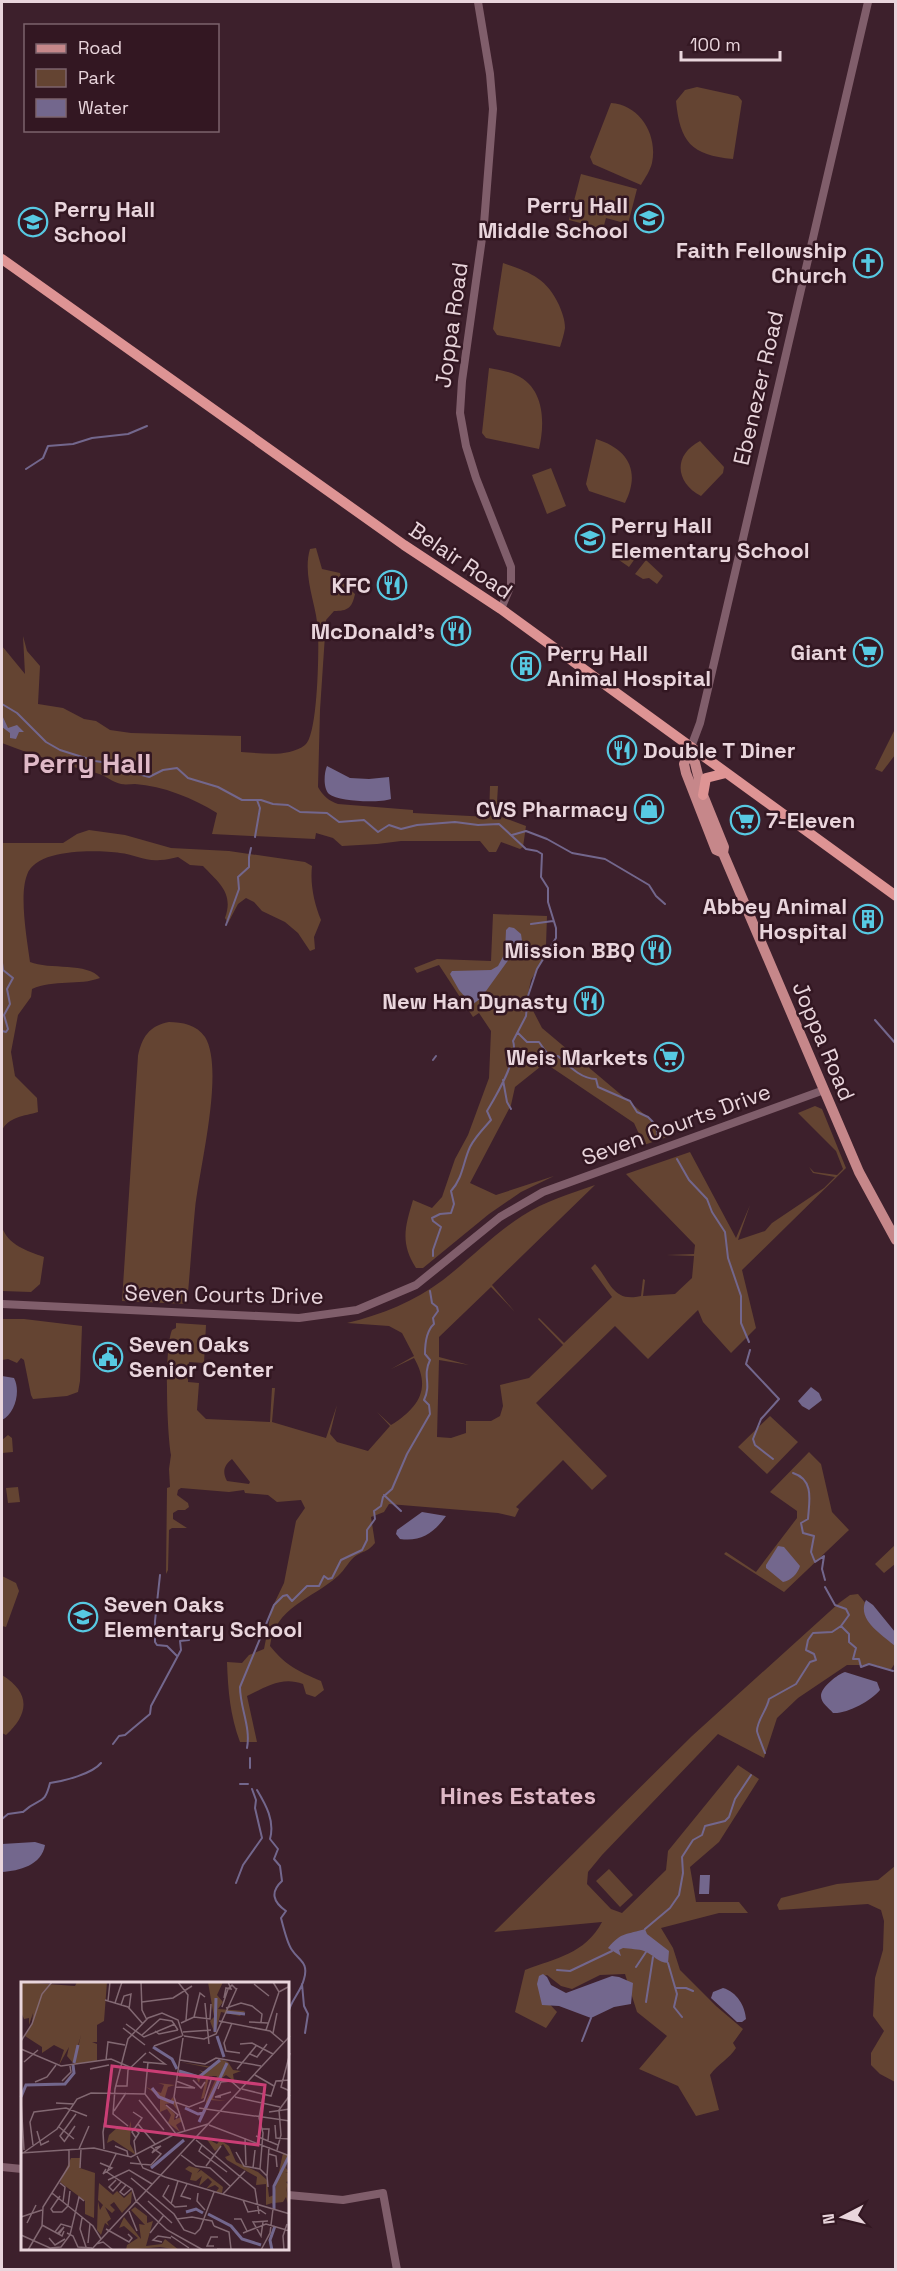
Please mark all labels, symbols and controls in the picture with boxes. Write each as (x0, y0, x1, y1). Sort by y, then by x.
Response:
legend (24, 24, 219, 132)
scale bar (681, 24, 780, 62)
text: 100 m (690, 33, 741, 56)
text: Road (78, 36, 122, 59)
text: Park (78, 66, 116, 89)
text: Water (78, 96, 129, 119)
place label: Perry Hall Middle School (478, 191, 628, 244)
place label: Perry Hall School (54, 195, 155, 248)
school or university icon: Perry Hall Middle School (633, 202, 665, 234)
school or university icon: Perry Hall School (17, 206, 49, 238)
place label: Faith Fellowship Church (676, 236, 847, 289)
church icon: Faith Fellowship Church (852, 247, 884, 279)
street label: Joppa Road (428, 260, 474, 390)
street label: Ebenezer Road (727, 308, 789, 468)
place label: Perry Hall Elementary School (611, 511, 810, 564)
street label: Belair Road (404, 515, 518, 605)
school or university icon: Perry Hall Elementary School (574, 522, 606, 554)
restaurant icon: KFC (376, 569, 408, 601)
place label: KFC (331, 571, 371, 599)
restaurant icon: McDonald's (440, 615, 472, 647)
place label: McDonald's (311, 617, 435, 645)
supermarket icon: Giant (852, 636, 884, 668)
place label: Giant (791, 638, 847, 666)
place label: Perry Hall Animal Hospital (547, 639, 711, 692)
building icon: Perry Hall Animal Hospital (510, 650, 542, 682)
restaurant icon: Double T Diner (606, 734, 638, 766)
place label: Double T Diner (643, 736, 796, 764)
district label: Perry Hall (23, 745, 151, 781)
shop icon: CVS Pharmacy (633, 793, 665, 825)
place label: CVS Pharmacy (476, 795, 628, 823)
supermarket icon: 7-Eleven (729, 804, 761, 836)
place label: 7-Eleven (766, 806, 855, 834)
place label: Abbey Animal Hospital (703, 892, 847, 945)
building icon: Abbey Animal Hospital (852, 903, 884, 935)
restaurant icon: Mission BBQ (640, 934, 672, 966)
place label: Mission BBQ (504, 936, 635, 964)
street label: Joppa Road (786, 977, 862, 1105)
restaurant icon: New Han Dynasty (573, 985, 605, 1017)
place label: New Han Dynasty (382, 987, 568, 1015)
supermarket icon: Weis Markets (653, 1041, 685, 1073)
place label: Weis Markets (506, 1043, 648, 1071)
street label: Seven Courts Drive (578, 1077, 774, 1171)
street label: Seven Courts Drive (124, 1278, 324, 1310)
place label: Seven Oaks Senior Center (129, 1330, 274, 1383)
public building icon: Seven Oaks Senior Center (92, 1341, 124, 1373)
place label: Seven Oaks Elementary School (104, 1590, 303, 1643)
school or university icon: Seven Oaks Elementary School (67, 1601, 99, 1633)
district label: Hines Estates (440, 1780, 596, 1811)
inset map (21, 1982, 290, 2250)
north arrow (813, 2187, 873, 2247)
text: N (818, 2212, 840, 2225)

